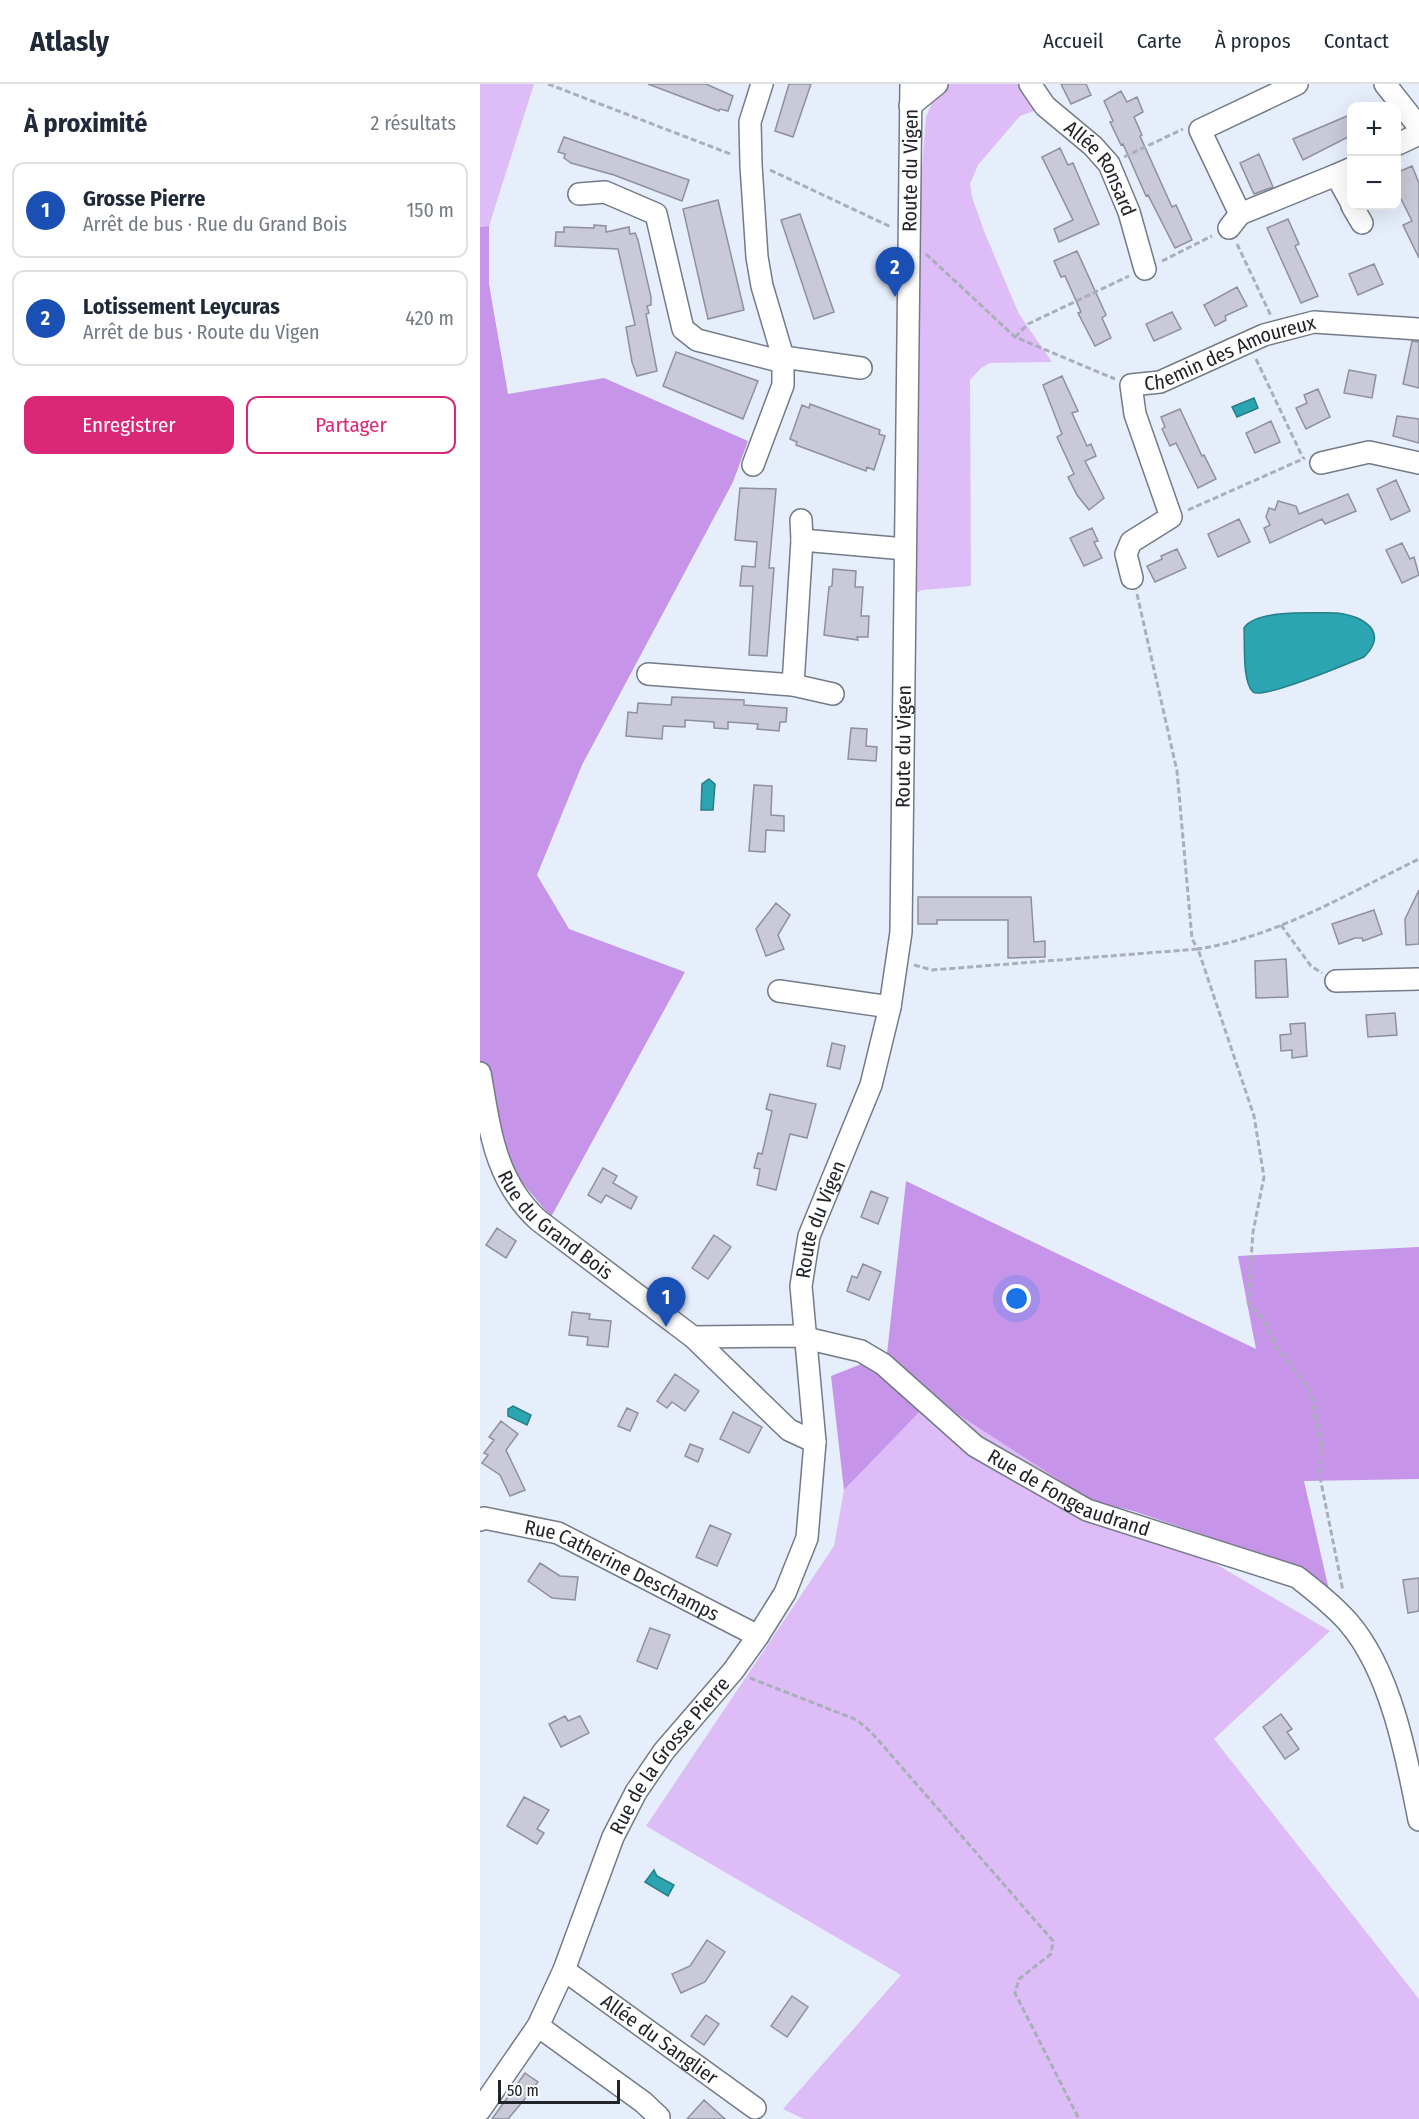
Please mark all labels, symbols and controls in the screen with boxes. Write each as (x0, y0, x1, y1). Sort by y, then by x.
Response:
text: Atlasly (30, 25, 109, 58)
text: Accueil (1043, 28, 1104, 54)
text: Carte (1137, 28, 1182, 54)
text: À propos (1215, 28, 1291, 54)
text: Contact (1324, 28, 1389, 54)
map controls (1347, 102, 1401, 210)
button: + (1347, 102, 1401, 156)
text: À proximité (24, 108, 147, 139)
street label: Route du Vigen (897, 109, 923, 232)
text: 2 résultats (371, 111, 456, 135)
street label: Allée Ronsard (1060, 115, 1141, 219)
button: − (1347, 156, 1401, 210)
text: Grosse Pierre (83, 185, 205, 212)
text: 1 (41, 198, 50, 222)
text: 150 m (407, 198, 454, 222)
text: Arrêt de bus · Rue du Grand Bois (83, 212, 347, 236)
pin: 2 (876, 248, 914, 297)
text: Lotissement Leycuras (83, 293, 280, 320)
text: 2 (41, 306, 50, 330)
text: 420 m (405, 306, 454, 330)
street label: Chemin des Amoureux (1143, 310, 1318, 396)
text: Arrêt de bus · Route du Vigen (83, 320, 320, 344)
button: Enregistrer (24, 396, 234, 454)
button: Partager (246, 396, 456, 454)
street label: Route du Vigen (890, 685, 916, 808)
street label: Route du Vigen (790, 1157, 851, 1280)
street label: Rue du Grand Bois (493, 1166, 618, 1284)
pin: 1 (646, 1278, 686, 1327)
your location (1002, 1284, 1031, 1313)
street label: Rue de Fongeaudrand (983, 1444, 1153, 1541)
street label: Rue Catherine Deschamps (523, 1515, 723, 1626)
street label: Rue de la Grosse Pierre (604, 1672, 735, 1838)
street label: Allée du Sanglier (597, 1989, 723, 2089)
scale bar (498, 2077, 620, 2104)
text: 50 m (507, 2081, 539, 2100)

